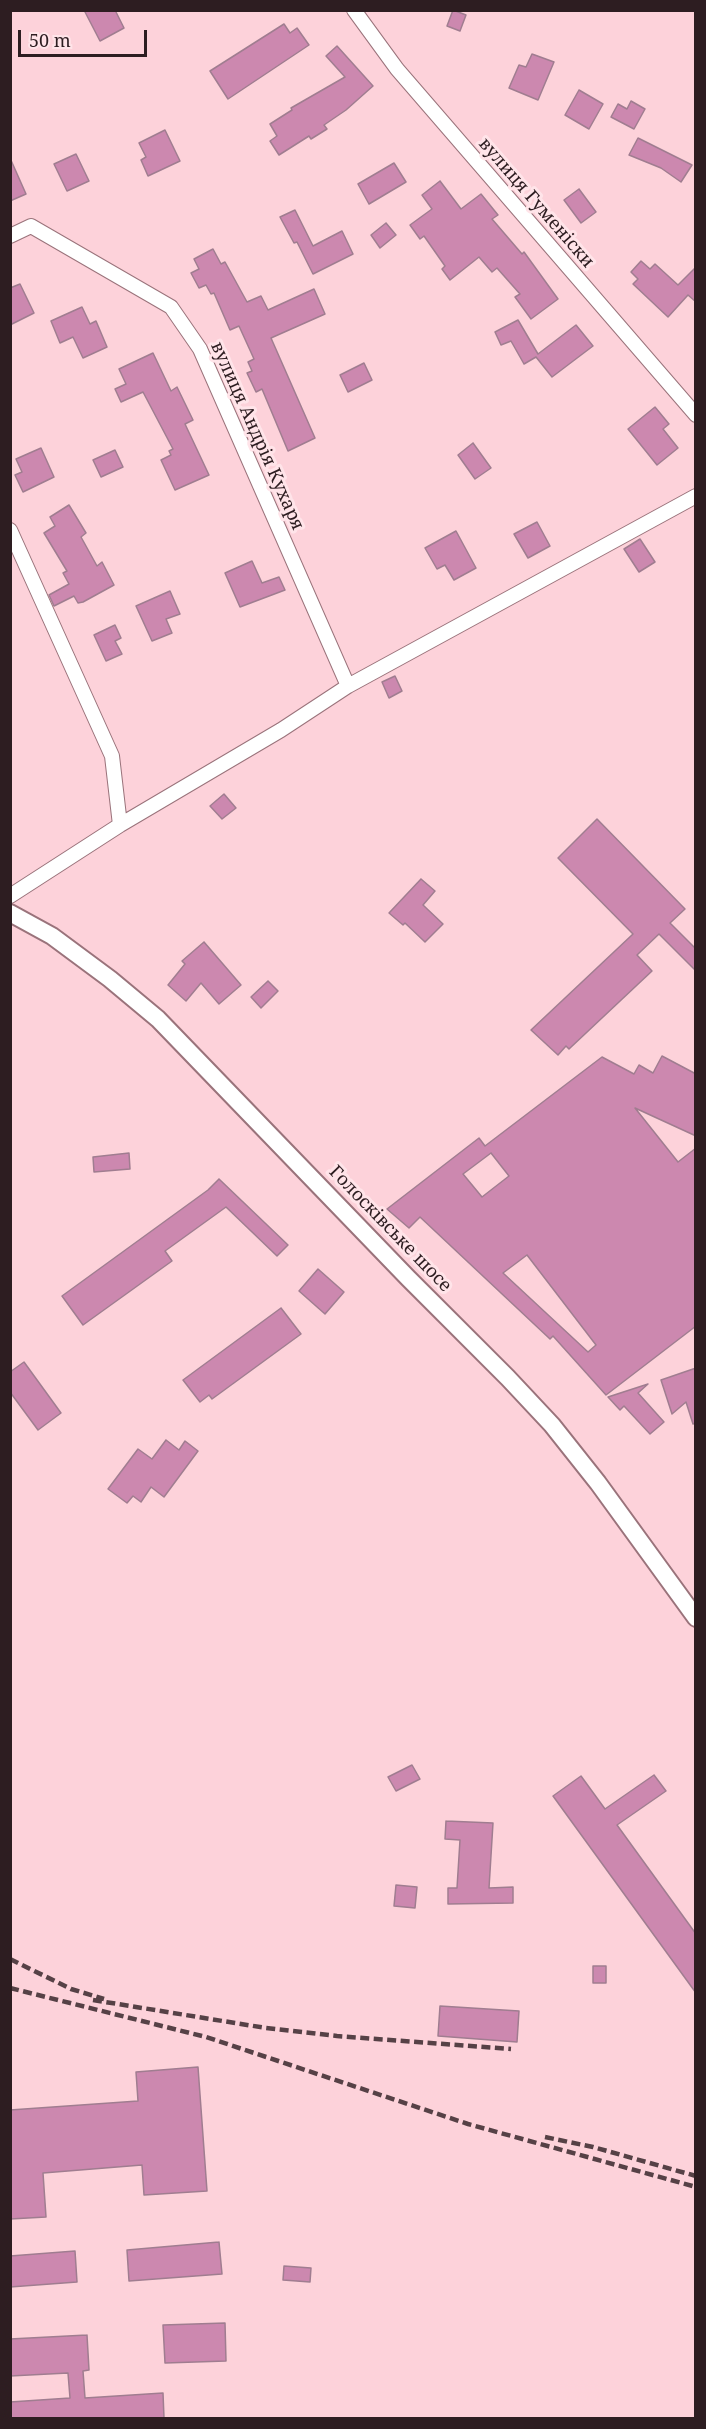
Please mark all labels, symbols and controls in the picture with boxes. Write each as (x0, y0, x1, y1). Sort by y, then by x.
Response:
scale bar (21, 18, 150, 56)
text: 50 m (29, 28, 71, 52)
street label: вулиця Гуменіски (474, 134, 598, 272)
street label: вулиця Андрія Кухаря (206, 338, 308, 534)
street label: Голосківське шосе (324, 1161, 456, 1297)

